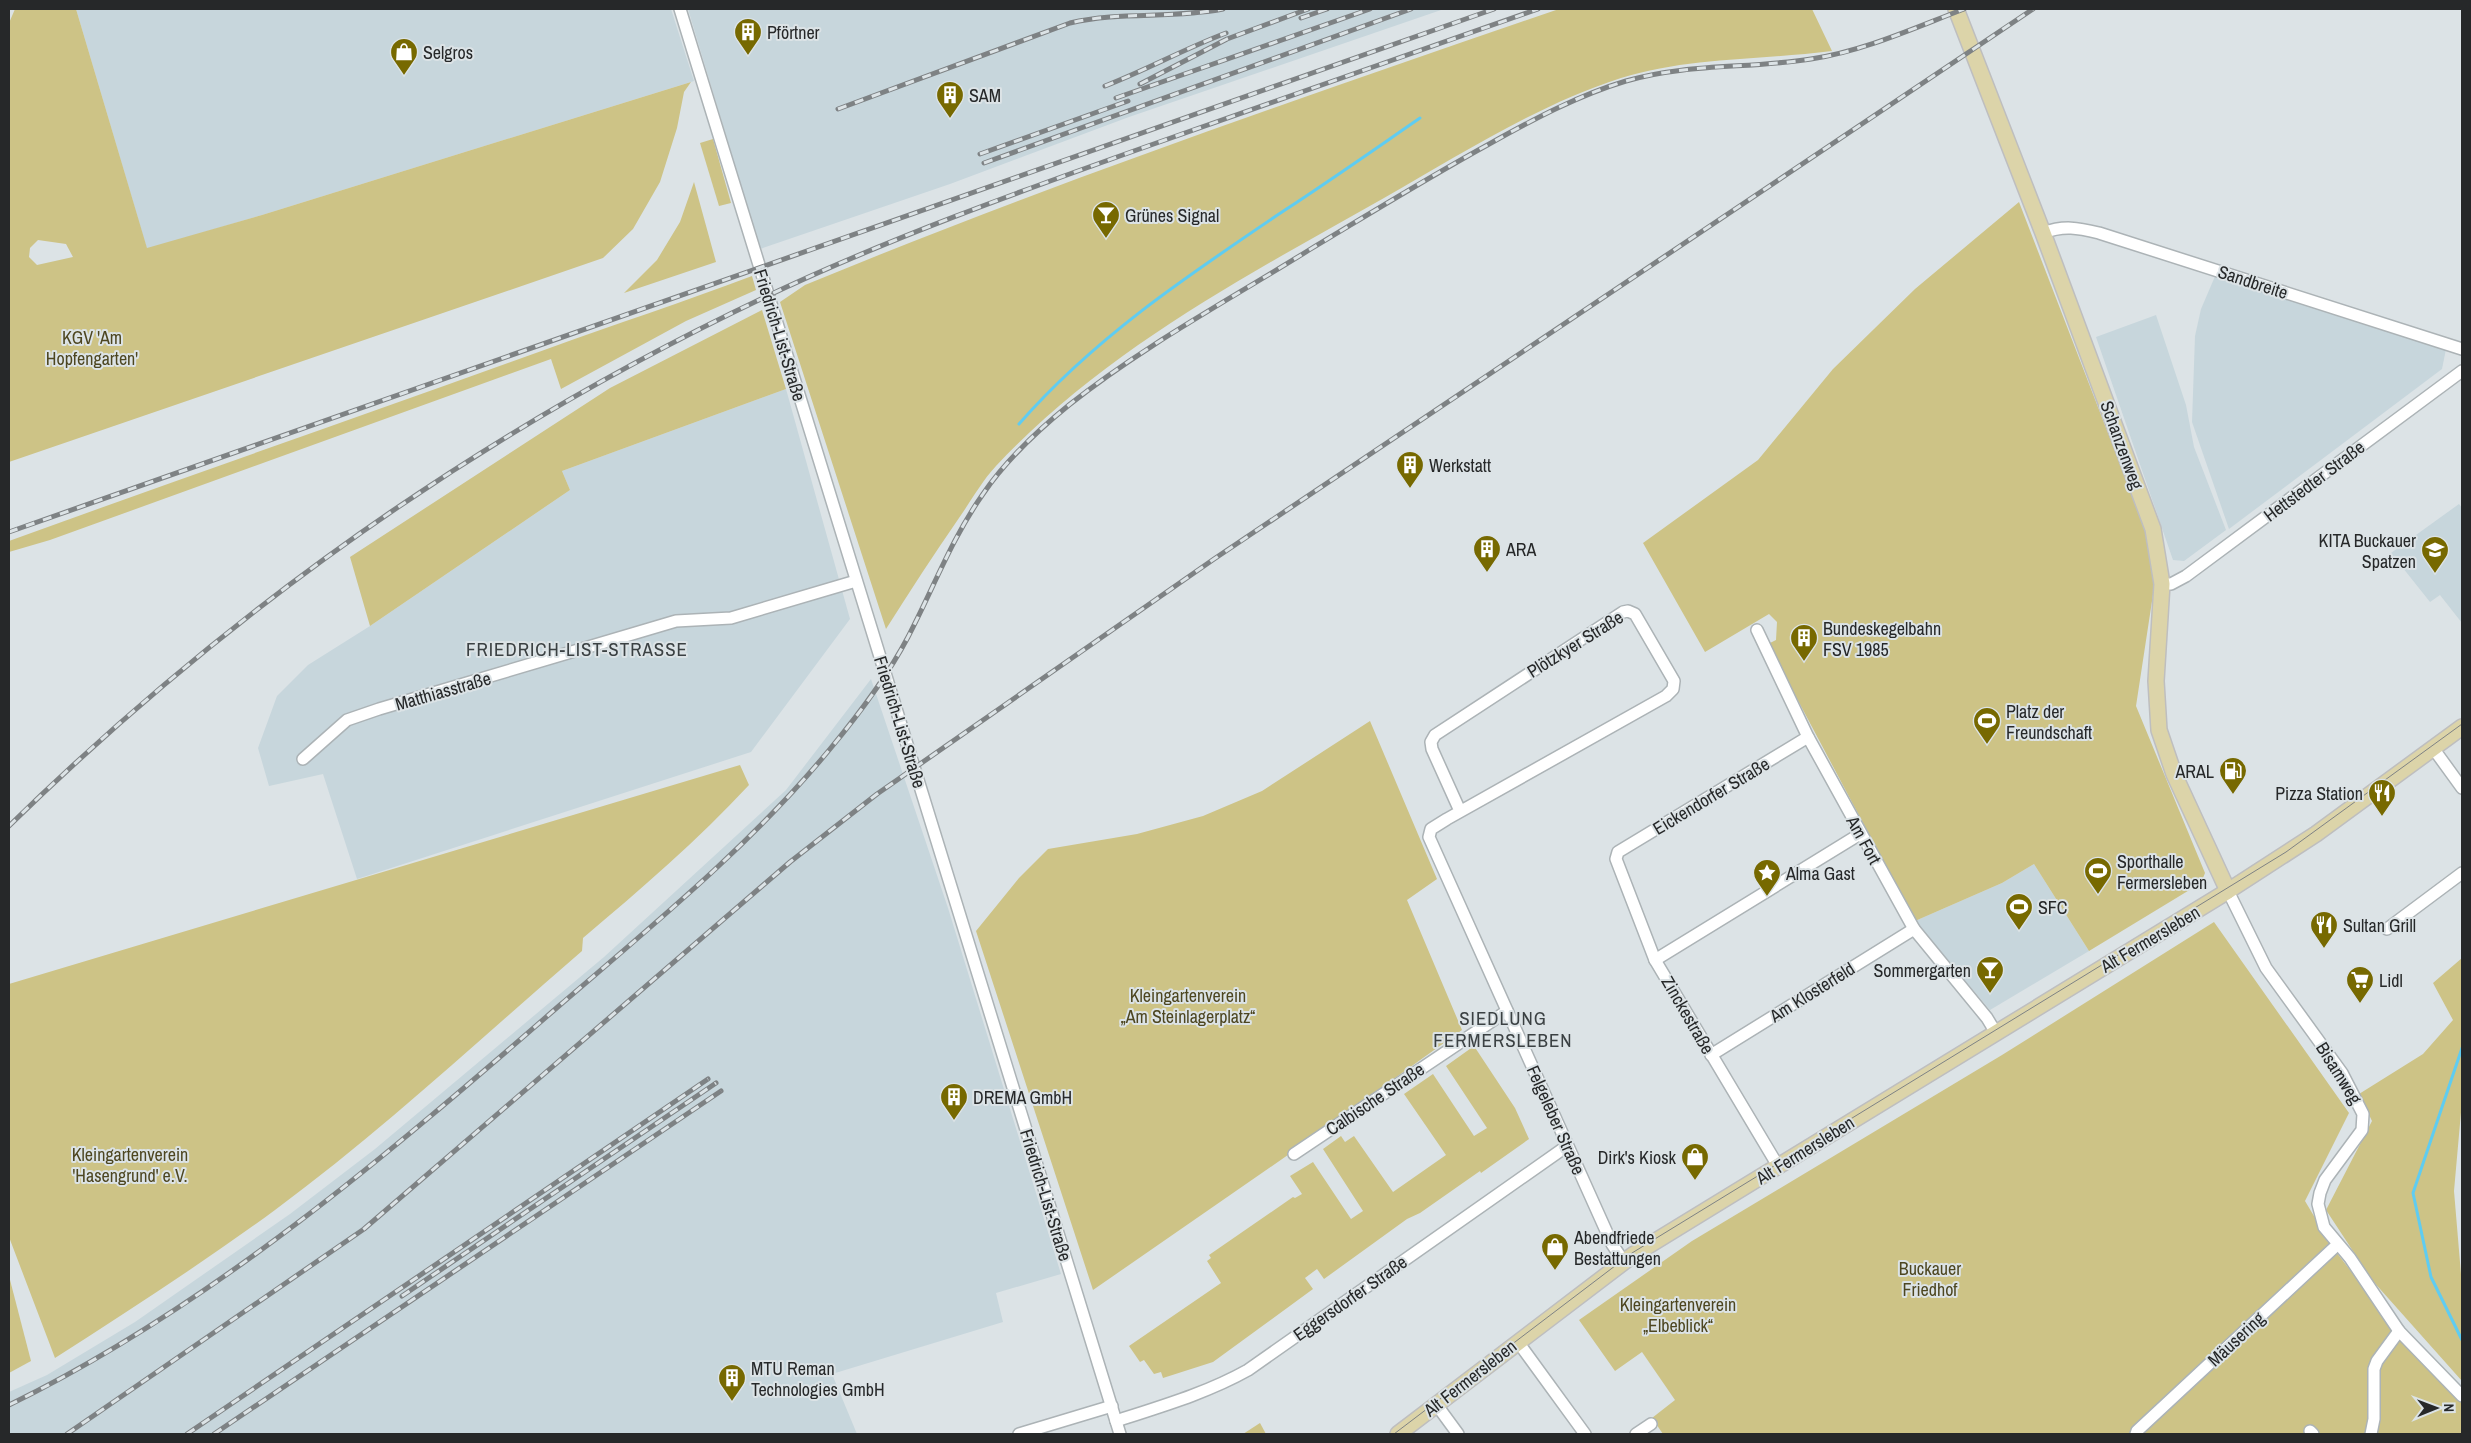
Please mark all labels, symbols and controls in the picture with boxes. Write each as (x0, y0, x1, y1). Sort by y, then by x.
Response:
building icon: Pförtner (733, 17, 763, 56)
place label: Pförtner (767, 20, 820, 45)
shop icon: Selgros (389, 37, 419, 76)
place label: Selgros (423, 40, 473, 65)
building icon: SAM (935, 80, 965, 119)
place label: SAM (969, 83, 1001, 108)
bar icon: Grünes Signal (1091, 200, 1121, 239)
place label: Grünes Signal (1125, 203, 1219, 228)
street label: Sandbreite (2215, 259, 2291, 305)
street label: Friedrich-List-Straße (748, 266, 812, 404)
park label: KGV 'Am Hopfengarten' (46, 325, 138, 371)
street label: Schanzenweg (2094, 397, 2150, 494)
street label: Hettstedter Straße (2258, 435, 2370, 527)
building icon: Werkstatt (1395, 450, 1425, 489)
place label: Werkstatt (1429, 453, 1491, 478)
place label: KITA Buckauer Spatzen (2319, 528, 2416, 574)
building icon: ARA (1472, 534, 1502, 573)
school or university icon: KITA Buckauer Spatzen (2420, 535, 2450, 574)
place label: ARA (1505, 537, 1537, 562)
street label: Plötzkyer Straße (1522, 604, 1628, 684)
place label: Bundeskegelbahn FSV 1985 (1823, 616, 1941, 662)
building icon: Bundeskegelbahn FSV 1985 (1789, 623, 1819, 662)
district label: FRIEDRICH-LIST-STRASSE (466, 636, 688, 662)
street label: Friedrich-List-Straße (868, 653, 932, 791)
street label: Matthiasstraße (392, 665, 494, 717)
place label: Platz der Freundschaft (2006, 699, 2092, 745)
sports icon: Platz der Freundschaft (1972, 706, 2002, 745)
street label: Eickendorfer Straße (1648, 751, 1774, 841)
fuel station icon: ARAL (2218, 756, 2248, 795)
place label: ARAL (2174, 759, 2214, 784)
restaurant icon: Pizza Station (2367, 778, 2397, 817)
place label: Pizza Station (2275, 781, 2363, 806)
street label: Am Fort (1840, 810, 1887, 869)
place label: Sporthalle Fermersleben (2117, 849, 2207, 895)
sports icon: Sporthalle Fermersleben (2083, 856, 2113, 895)
place icon: Alma Gast (1752, 858, 1782, 897)
place label: Alma Gast (1785, 861, 1855, 886)
sports icon: SFC (2004, 892, 2034, 931)
place label: SFC (2038, 895, 2068, 920)
street label: Alt Fermersleben (2095, 900, 2204, 979)
restaurant icon: Sultan Grill (2309, 910, 2339, 949)
place label: Sultan Grill (2343, 913, 2416, 938)
bar icon: Sommergarten (1975, 955, 2005, 994)
street label: Am Klosterfeld (1764, 956, 1859, 1029)
place label: Sommergarten (1873, 958, 1971, 983)
supermarket icon: Lidl (2345, 965, 2375, 1004)
place label: Lidl (2379, 968, 2403, 993)
street label: Zinckestraße (1656, 971, 1720, 1059)
park label: Kleingartenverein „Am Steinlagerplatz“ (1121, 983, 1255, 1029)
district label: SIEDLUNG FERMERSLEBEN (1433, 1005, 1573, 1053)
street label: Bisamweg (2310, 1037, 2368, 1110)
street label: Calbische Straße (1321, 1057, 1429, 1141)
street label: Felgeleber Straße (1521, 1061, 1591, 1179)
building icon: DREMA GmbH (939, 1082, 969, 1121)
place label: DREMA GmbH (973, 1085, 1072, 1110)
street label: Alt Fermersleben (1750, 1110, 1859, 1191)
street label: Friedrich-List-Straße (1014, 1126, 1078, 1264)
park label: Kleingartenverein 'Hasengrund' e.V. (72, 1142, 188, 1188)
shop icon: Dirk's Kiosk (1680, 1142, 1710, 1181)
place label: Dirk's Kiosk (1598, 1145, 1677, 1170)
place label: Abendfriede Bestattungen (1573, 1225, 1661, 1271)
shop icon: Abendfriede Bestattungen (1540, 1232, 1570, 1271)
street label: Eggersdorfer Straße (1288, 1249, 1412, 1347)
park label: Buckauer Friedhof (1899, 1256, 1961, 1302)
park label: Kleingartenverein „Elbeblick“ (1620, 1292, 1736, 1338)
street label: Mäusering (2202, 1306, 2271, 1372)
street label: Alt Fermersleben (1418, 1334, 1522, 1423)
place label: MTU Reman Technologies GmbH (751, 1356, 885, 1402)
building icon: MTU Reman Technologies GmbH (717, 1363, 747, 1402)
north arrow (2411, 1383, 2461, 1433)
text: N (2440, 1403, 2458, 1412)

